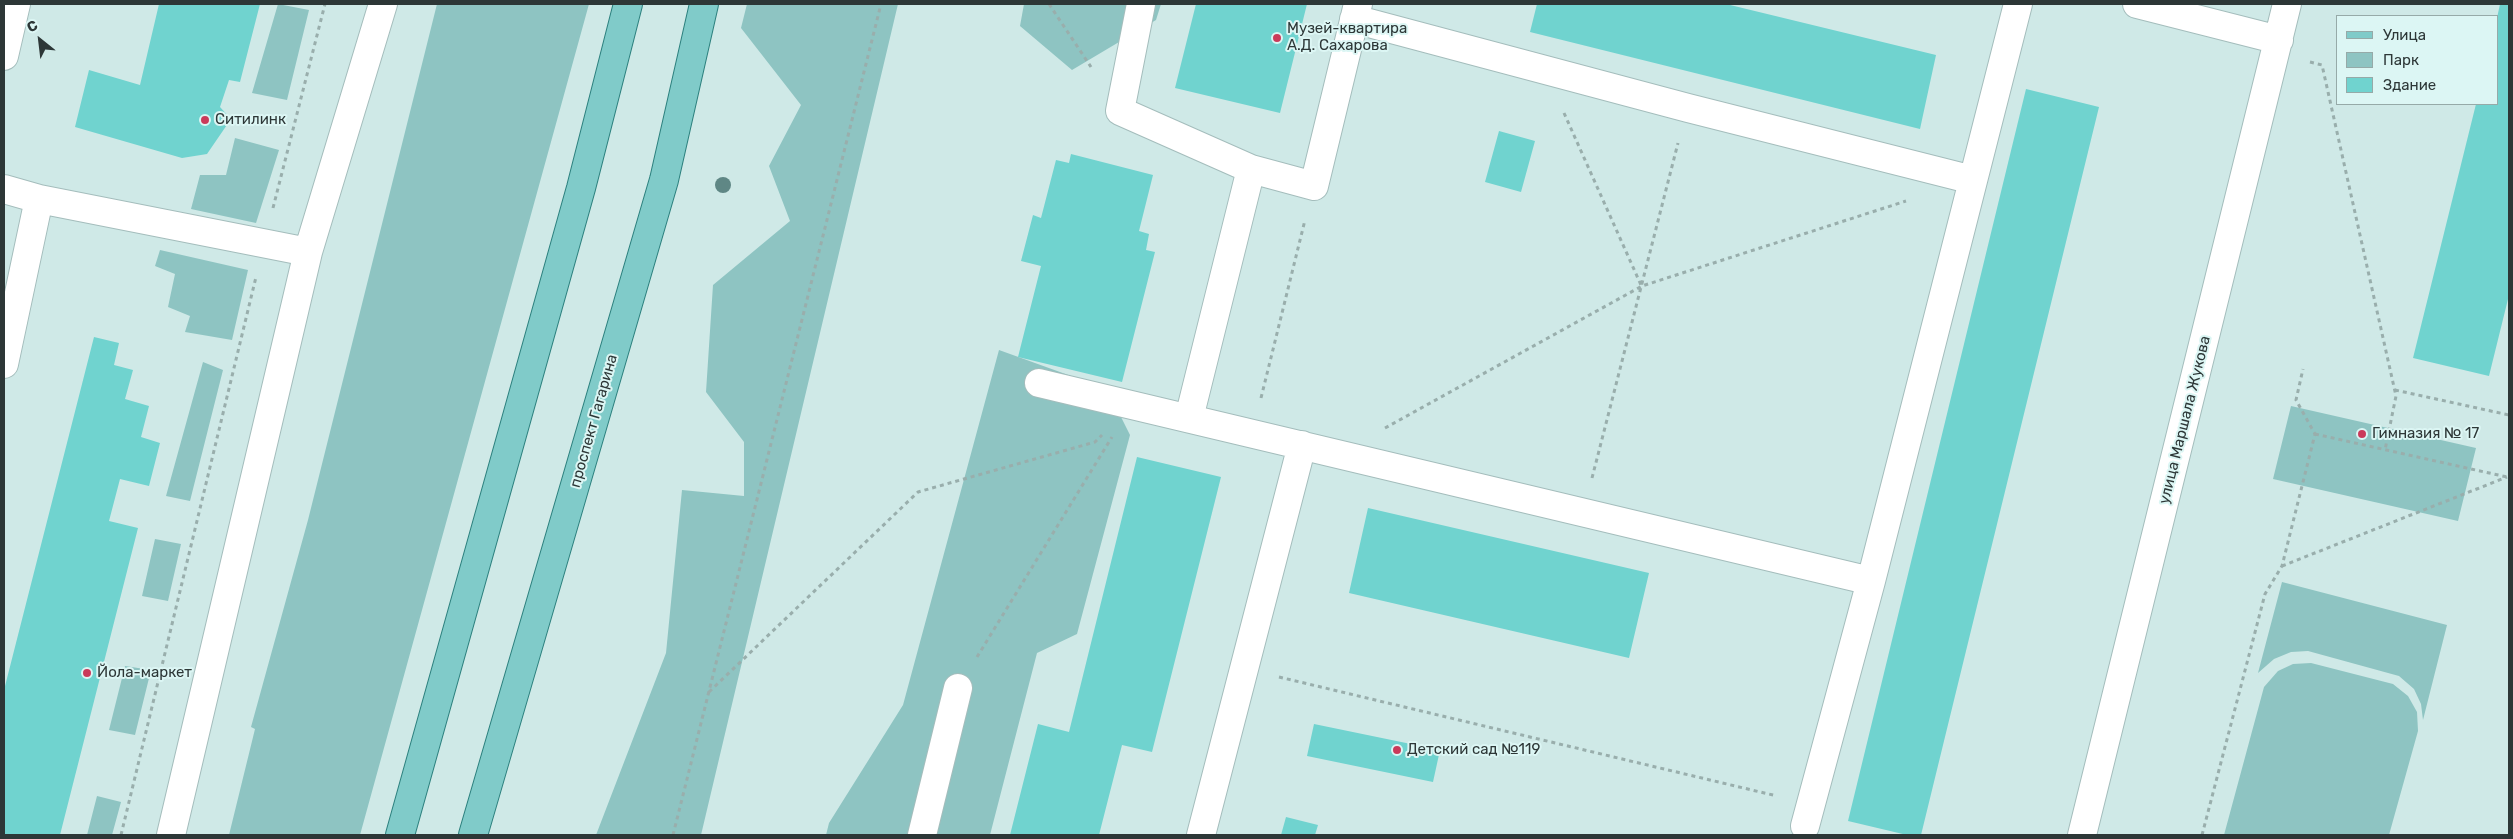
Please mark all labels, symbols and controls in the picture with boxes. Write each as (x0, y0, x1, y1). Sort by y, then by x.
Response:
north arrow (15, 15, 65, 65)
legend (2336, 15, 2498, 105)
text: С (24, 17, 41, 36)
place label: Музей-квартира А.Д. Сахарова (1287, 20, 1407, 55)
text: Улица (2383, 26, 2426, 44)
marker: Музей-квартира А.Д. Сахарова (1271, 32, 1283, 44)
text: Парк (2383, 51, 2419, 69)
text: Здание (2383, 76, 2436, 94)
place label: Ситилинк (215, 111, 286, 129)
marker: Ситилинк (199, 114, 211, 126)
street label: улица Маршала Жукова (2155, 334, 2215, 506)
street label: проспект Гагарина (566, 352, 622, 490)
place label: Гимназия № 17 (2372, 425, 2479, 443)
marker: Гимназия № 17 (2356, 428, 2368, 440)
place label: Йола-маркет (97, 664, 192, 682)
marker: Йола-маркет (81, 667, 93, 679)
place label: Детский сад №119 (1407, 741, 1540, 759)
marker: Детский сад №119 (1391, 744, 1403, 756)

